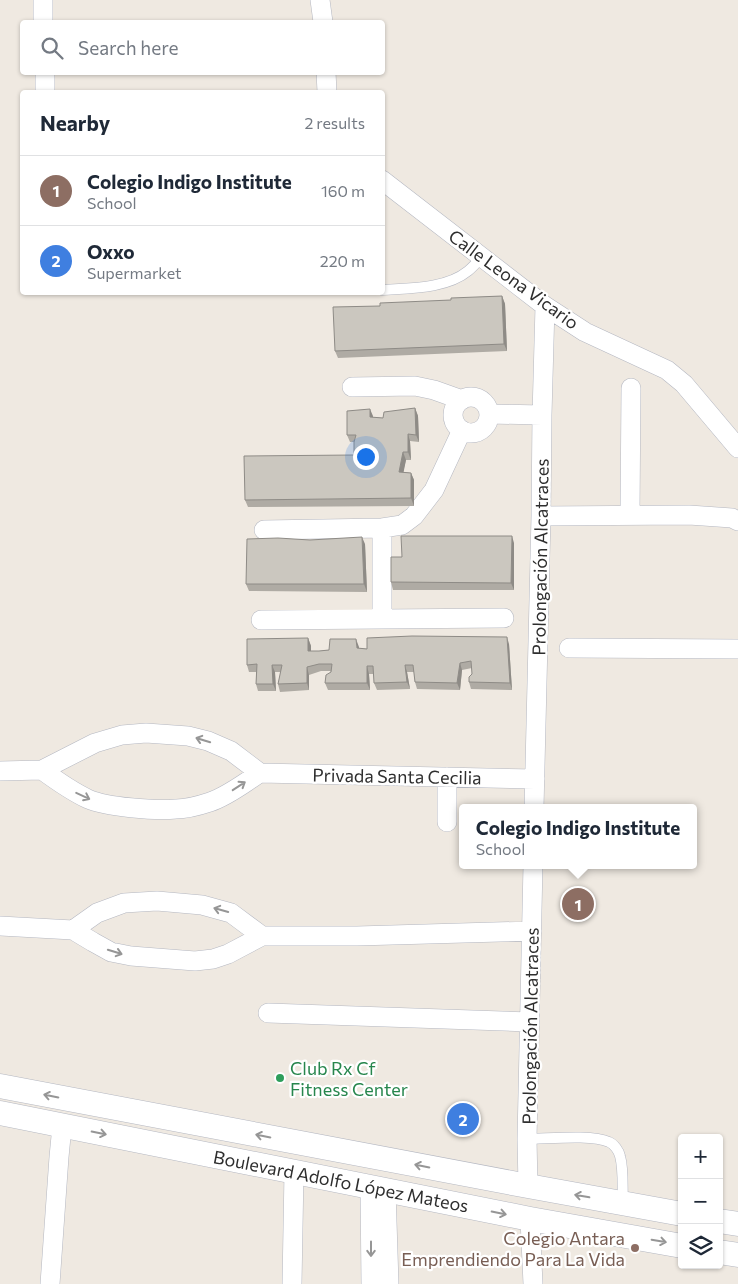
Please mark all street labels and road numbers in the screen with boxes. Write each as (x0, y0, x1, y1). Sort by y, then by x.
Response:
street label: Calle Leona Vicario (445, 224, 583, 334)
street label: Prolongación Alcatraces (527, 458, 553, 656)
street label: Privada Santa Cecilia (312, 764, 482, 788)
street label: Prolongación Alcatraces (517, 927, 543, 1125)
street label: Boulevard Adolfo López Mateos (211, 1145, 471, 1217)

